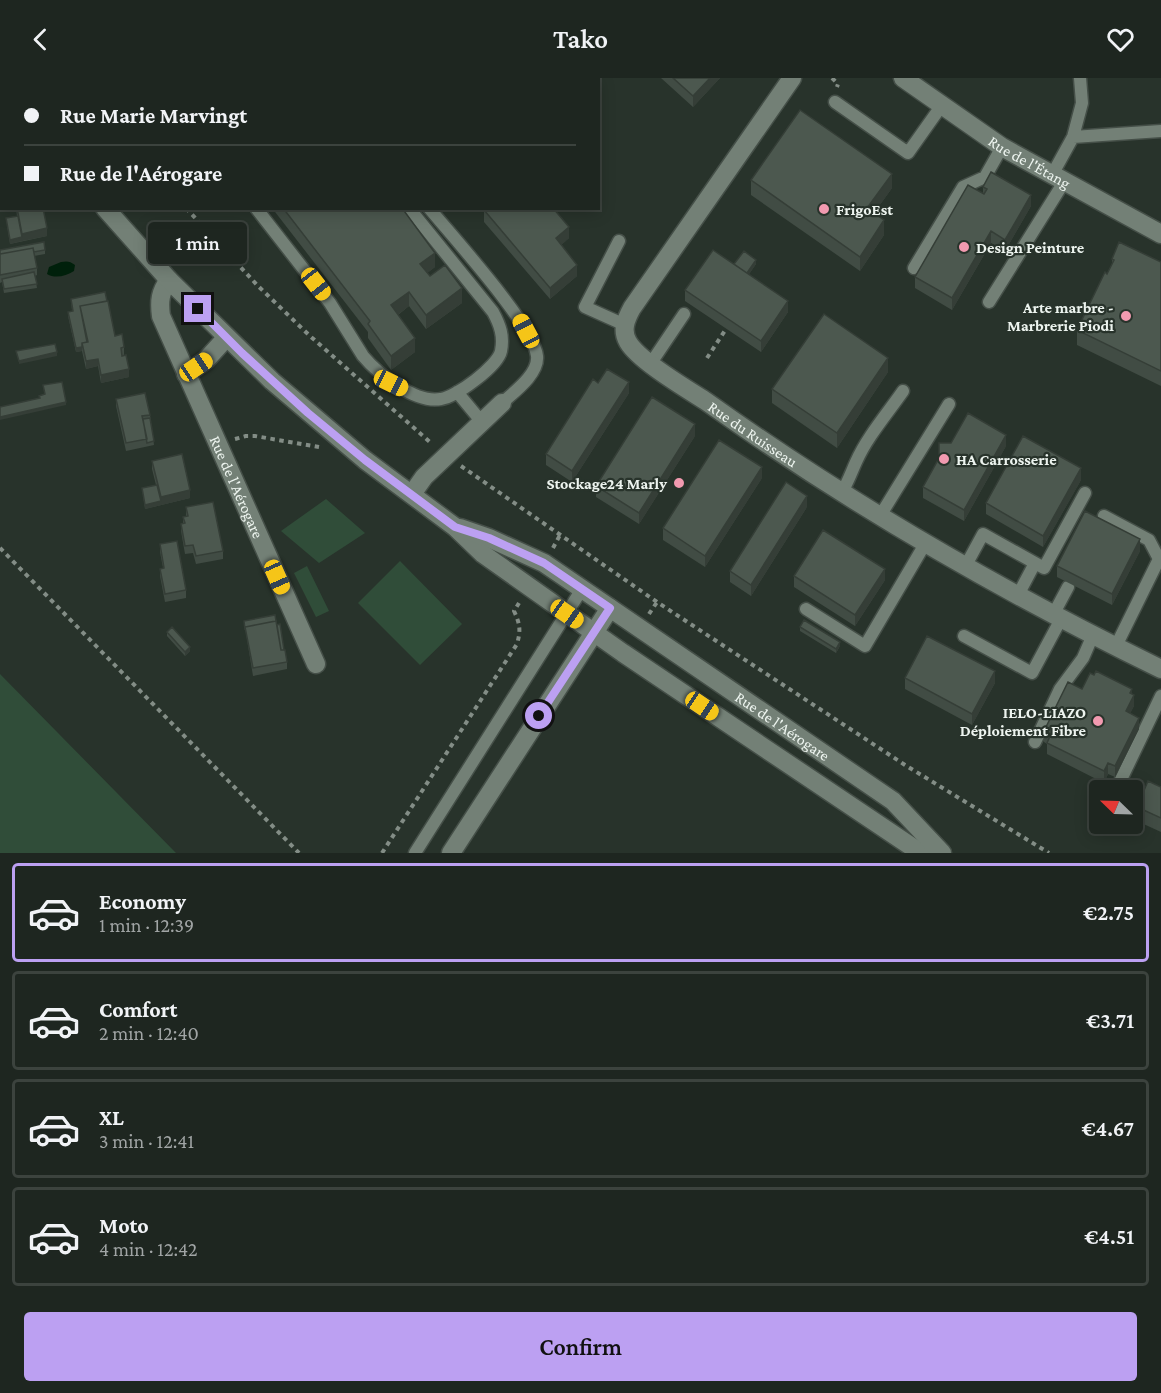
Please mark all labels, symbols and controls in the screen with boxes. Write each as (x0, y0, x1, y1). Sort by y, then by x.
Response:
icon: back (24, 23, 57, 56)
icon: heart (1104, 23, 1137, 56)
text: Tako (553, 24, 608, 54)
text: Rue Marie Marvingt (60, 103, 247, 128)
street label: Rue de l'Étang (985, 132, 1074, 192)
text: Rue de l'Aérogare (60, 161, 222, 186)
place label: FrigoEst (836, 201, 893, 218)
marker: FrigoEst (817, 202, 831, 216)
callout: 1 min (148, 222, 248, 264)
text: 1 min (175, 232, 220, 254)
place label: Design Peinture (976, 239, 1085, 256)
marker: Design Peinture (957, 240, 971, 254)
car (298, 264, 334, 304)
route end (184, 295, 211, 322)
place label: Arte marbre - Marbrerie Piodi (1007, 299, 1114, 334)
marker: Arte marbre - Marbrerie Piodi (1119, 309, 1133, 323)
car (510, 311, 542, 351)
car (176, 349, 216, 385)
car (371, 367, 411, 399)
street label: Rue du Ruisseau (705, 397, 801, 470)
street label: Rue de l'Aérogare (207, 433, 267, 541)
place label: HA Carrosserie (956, 451, 1057, 468)
marker: HA Carrosserie (937, 452, 951, 466)
place label: Stockage24 Marly (546, 475, 667, 492)
marker: Stockage24 Marly (672, 476, 686, 490)
car (261, 557, 293, 597)
car (547, 596, 587, 632)
car (682, 688, 722, 724)
street label: Rue de l'Aérogare (732, 688, 833, 764)
route start (525, 702, 552, 729)
place label: IELO-LIAZO Déploiement Fibre (960, 704, 1087, 739)
marker: IELO-LIAZO Déploiement Fibre (1091, 714, 1105, 728)
north arrow (1089, 780, 1143, 834)
map controls (1089, 780, 1143, 834)
icon: car (27, 886, 81, 940)
text: Economy (99, 889, 186, 914)
text: €2.75 (1083, 900, 1134, 925)
text: 1 min · 12:39 (99, 914, 194, 936)
icon: car (27, 994, 81, 1048)
text: Comfort (99, 997, 177, 1022)
text: €3.71 (1086, 1008, 1134, 1033)
text: 2 min · 12:40 (99, 1022, 199, 1044)
icon: car (27, 1102, 81, 1156)
text: XL (99, 1105, 124, 1130)
text: €4.67 (1081, 1116, 1134, 1141)
text: 3 min · 12:41 (99, 1130, 194, 1152)
icon: car (27, 1210, 81, 1264)
text: Moto (99, 1213, 149, 1238)
text: €4.51 (1084, 1224, 1134, 1249)
text: 4 min · 12:42 (99, 1238, 198, 1260)
button: Confirm (24, 1312, 1137, 1381)

